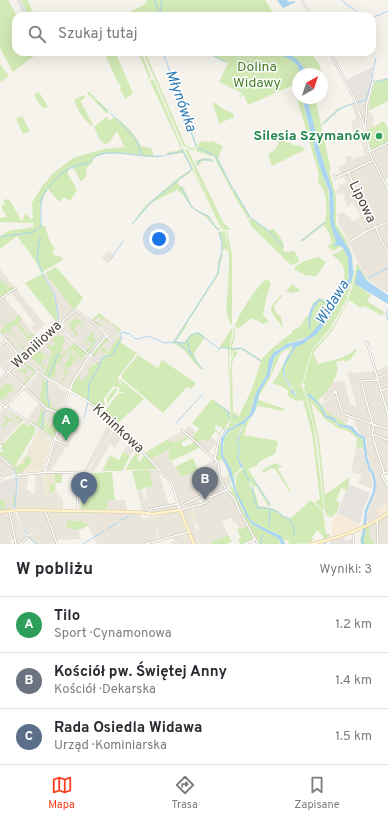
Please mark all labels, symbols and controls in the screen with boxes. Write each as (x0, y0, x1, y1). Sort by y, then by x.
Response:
search box (12, 12, 376, 56)
icon: search (26, 23, 48, 45)
text: Szukaj tutaj (58, 25, 138, 44)
park label: Dolina Widawy (233, 59, 281, 92)
water label: Młynówka (160, 67, 200, 135)
north arrow (292, 68, 328, 104)
place label: Silesia Szymanów (254, 128, 371, 145)
marker: Silesia Szymanów (374, 131, 384, 141)
street label: Lipowa (345, 178, 379, 226)
your location (149, 229, 169, 249)
water label: Widawa (312, 277, 354, 329)
street label: Waniliowa (8, 317, 66, 373)
street label: Kminkowa (89, 401, 147, 457)
pin: A (53, 408, 79, 441)
pin: B (192, 467, 218, 500)
pin: C (71, 472, 97, 505)
text: W pobliżu (16, 559, 93, 581)
text: Wyniki: 3 (320, 562, 372, 578)
text: Tilo (54, 607, 80, 626)
text: A (24, 617, 34, 633)
text: 1.2 km (335, 617, 372, 633)
text: Sport · Cynamonowa (54, 626, 172, 642)
text: Kościół pw. Świętej Anny (54, 663, 227, 682)
text: B (25, 673, 33, 689)
text: 1.4 km (335, 673, 372, 689)
text: Kościół · Dekarska (54, 682, 156, 698)
text: Rada Osiedla Widawa (54, 719, 202, 738)
text: C (25, 729, 33, 745)
text: 1.5 km (335, 729, 372, 745)
text: Urząd · Kominiarska (54, 738, 167, 754)
tab: Mapa (48, 774, 75, 812)
tab: Trasa (172, 774, 198, 812)
tab: Zapisane (294, 774, 340, 812)

